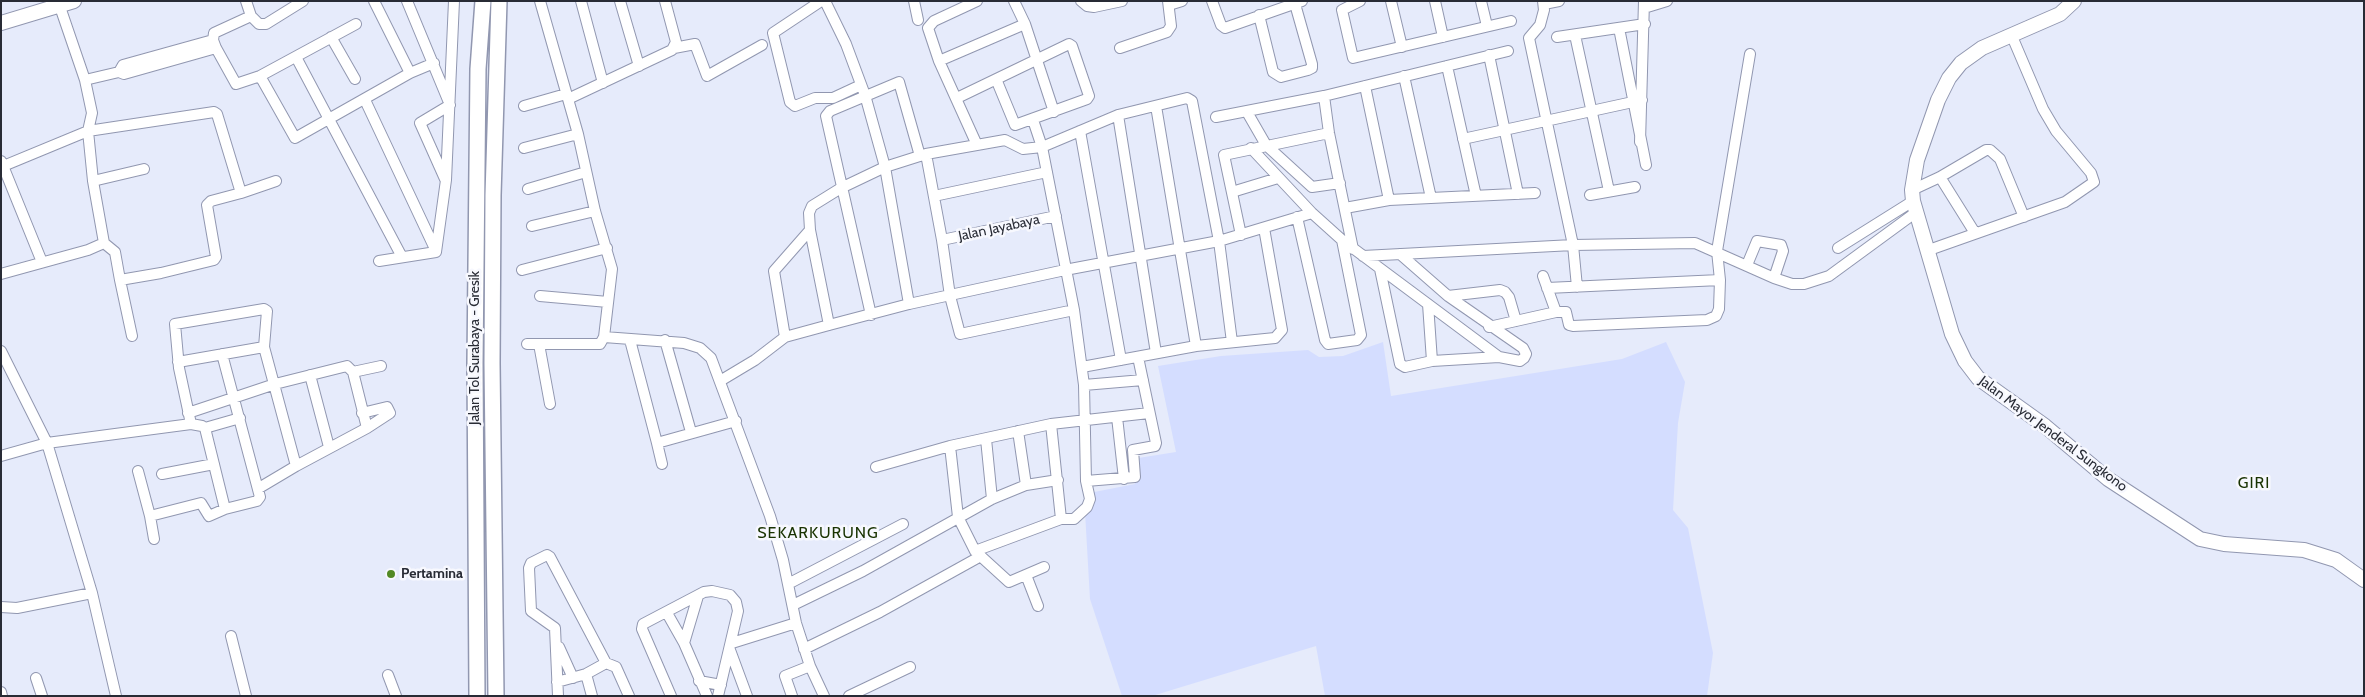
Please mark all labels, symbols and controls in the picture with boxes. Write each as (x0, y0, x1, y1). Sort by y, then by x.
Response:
street label: Jalan Jayabaya (957, 211, 1041, 245)
street label: Jalan Tol Surabaya - Gresik (467, 271, 483, 425)
street label: Jalan Mayor Jenderal Sungkono (1976, 373, 2130, 495)
district label: GIRI (2237, 473, 2271, 493)
district label: SEKARKURUNG (756, 523, 880, 543)
place label: Pertamina (401, 566, 463, 582)
marker: Pertamina (385, 568, 397, 580)

